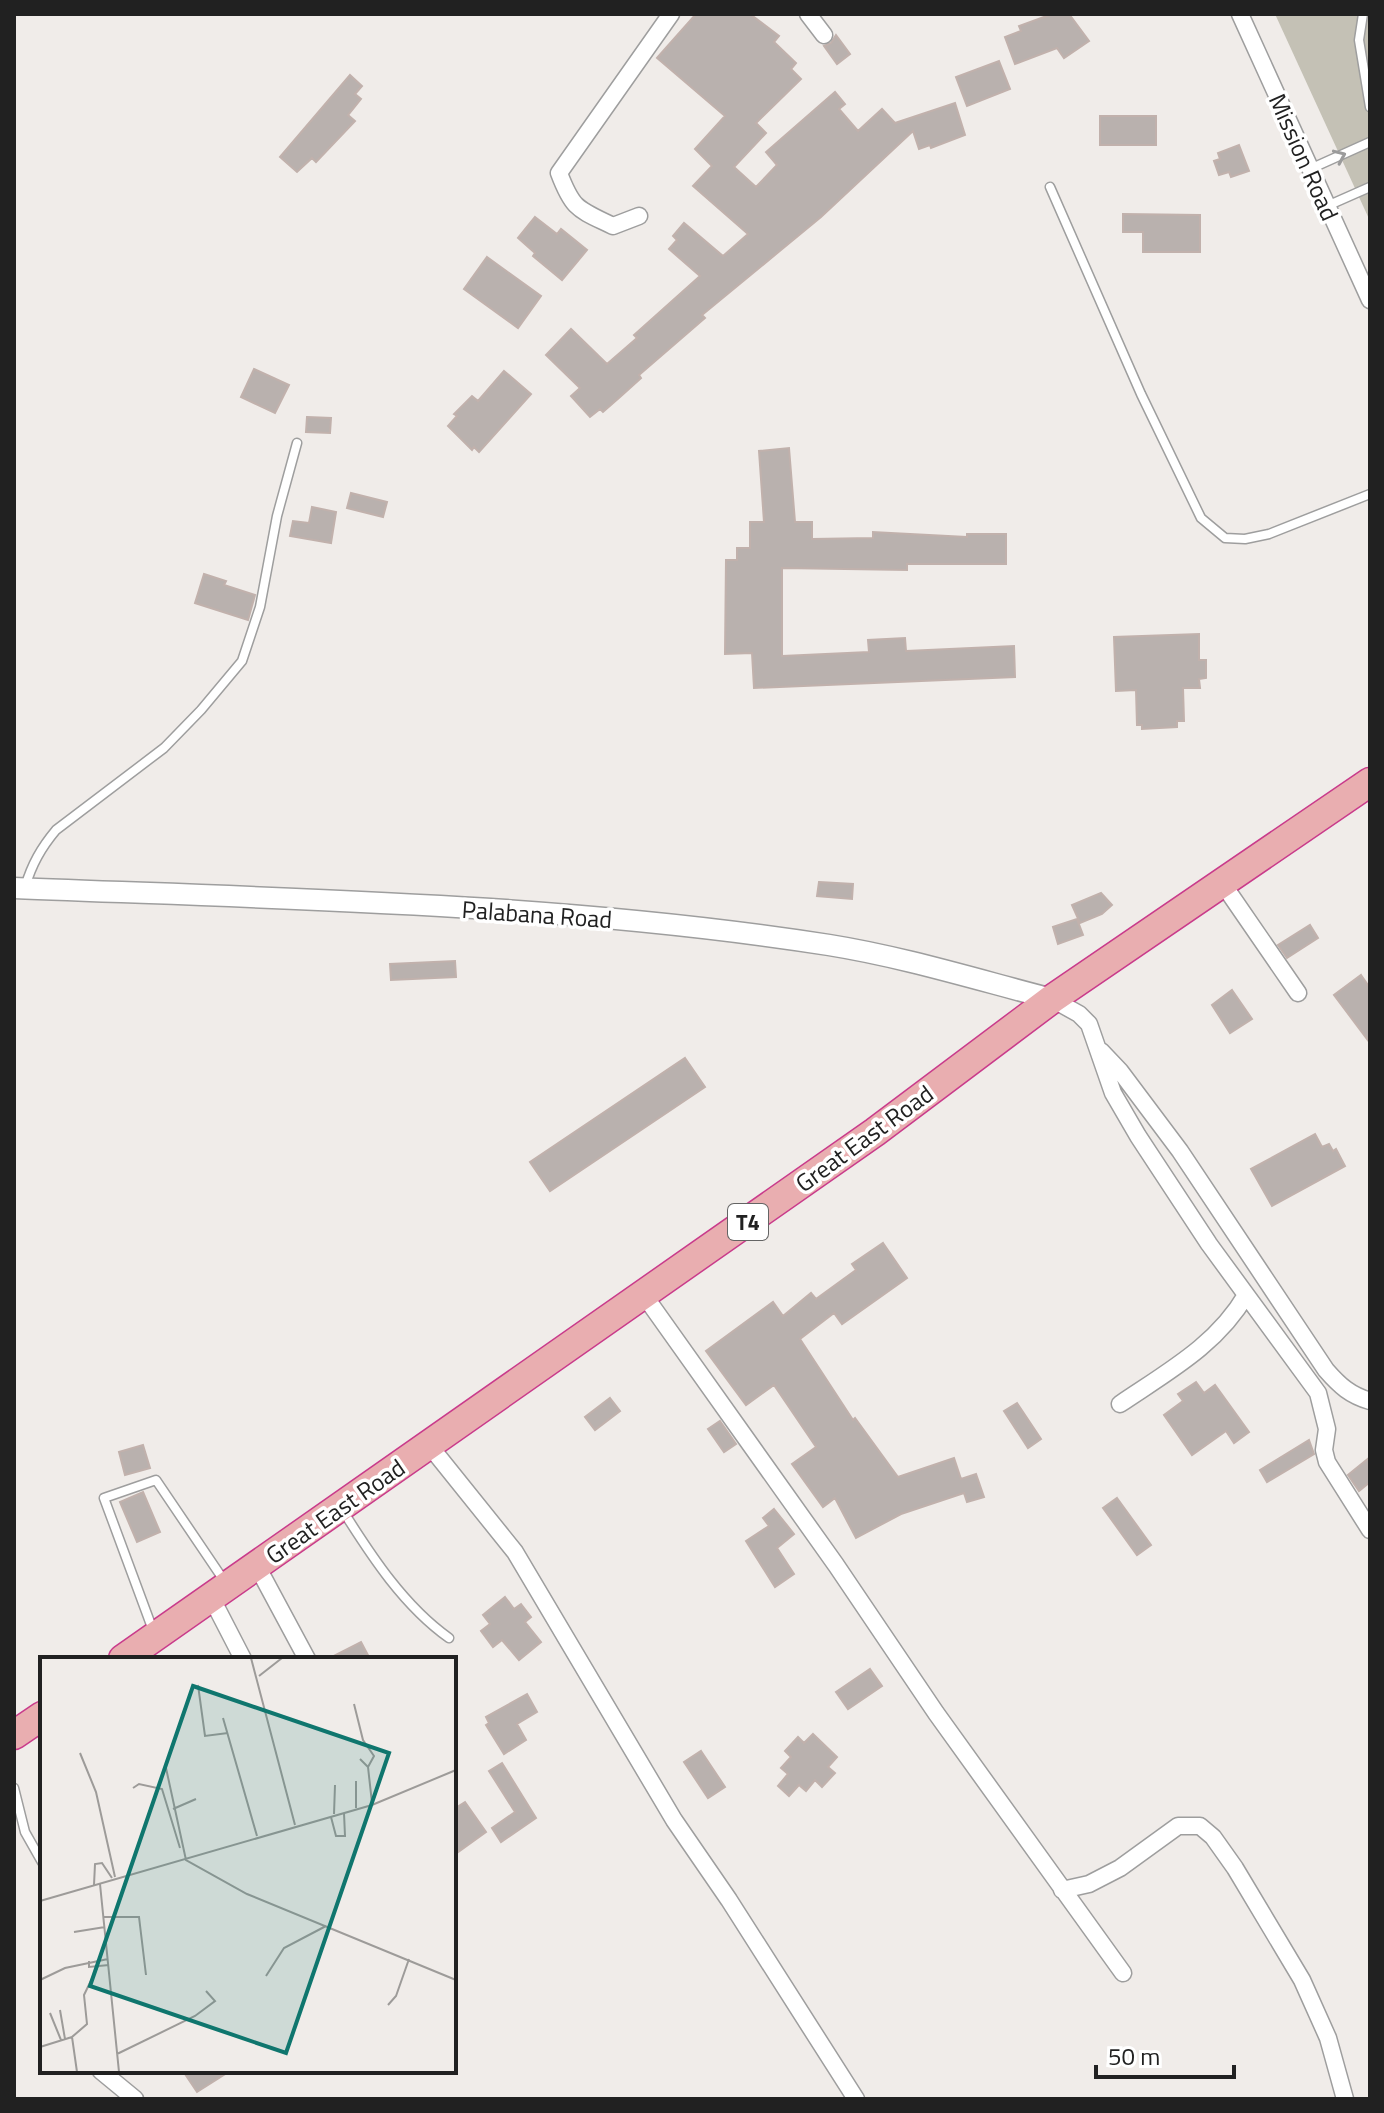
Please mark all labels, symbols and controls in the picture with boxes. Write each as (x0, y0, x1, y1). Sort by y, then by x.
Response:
street label: Mission Road (1260, 88, 1348, 226)
one-way arrow (1332, 150, 1346, 166)
street label: Palabana Road (461, 891, 613, 937)
street label: Great East Road (788, 1076, 940, 1200)
road number: T4 (728, 1204, 768, 1240)
street label: Great East Road (258, 1450, 412, 1572)
inset map (40, 1657, 456, 2073)
scale bar (1096, 2029, 1234, 2079)
text: 50 m (1108, 2038, 1160, 2074)

